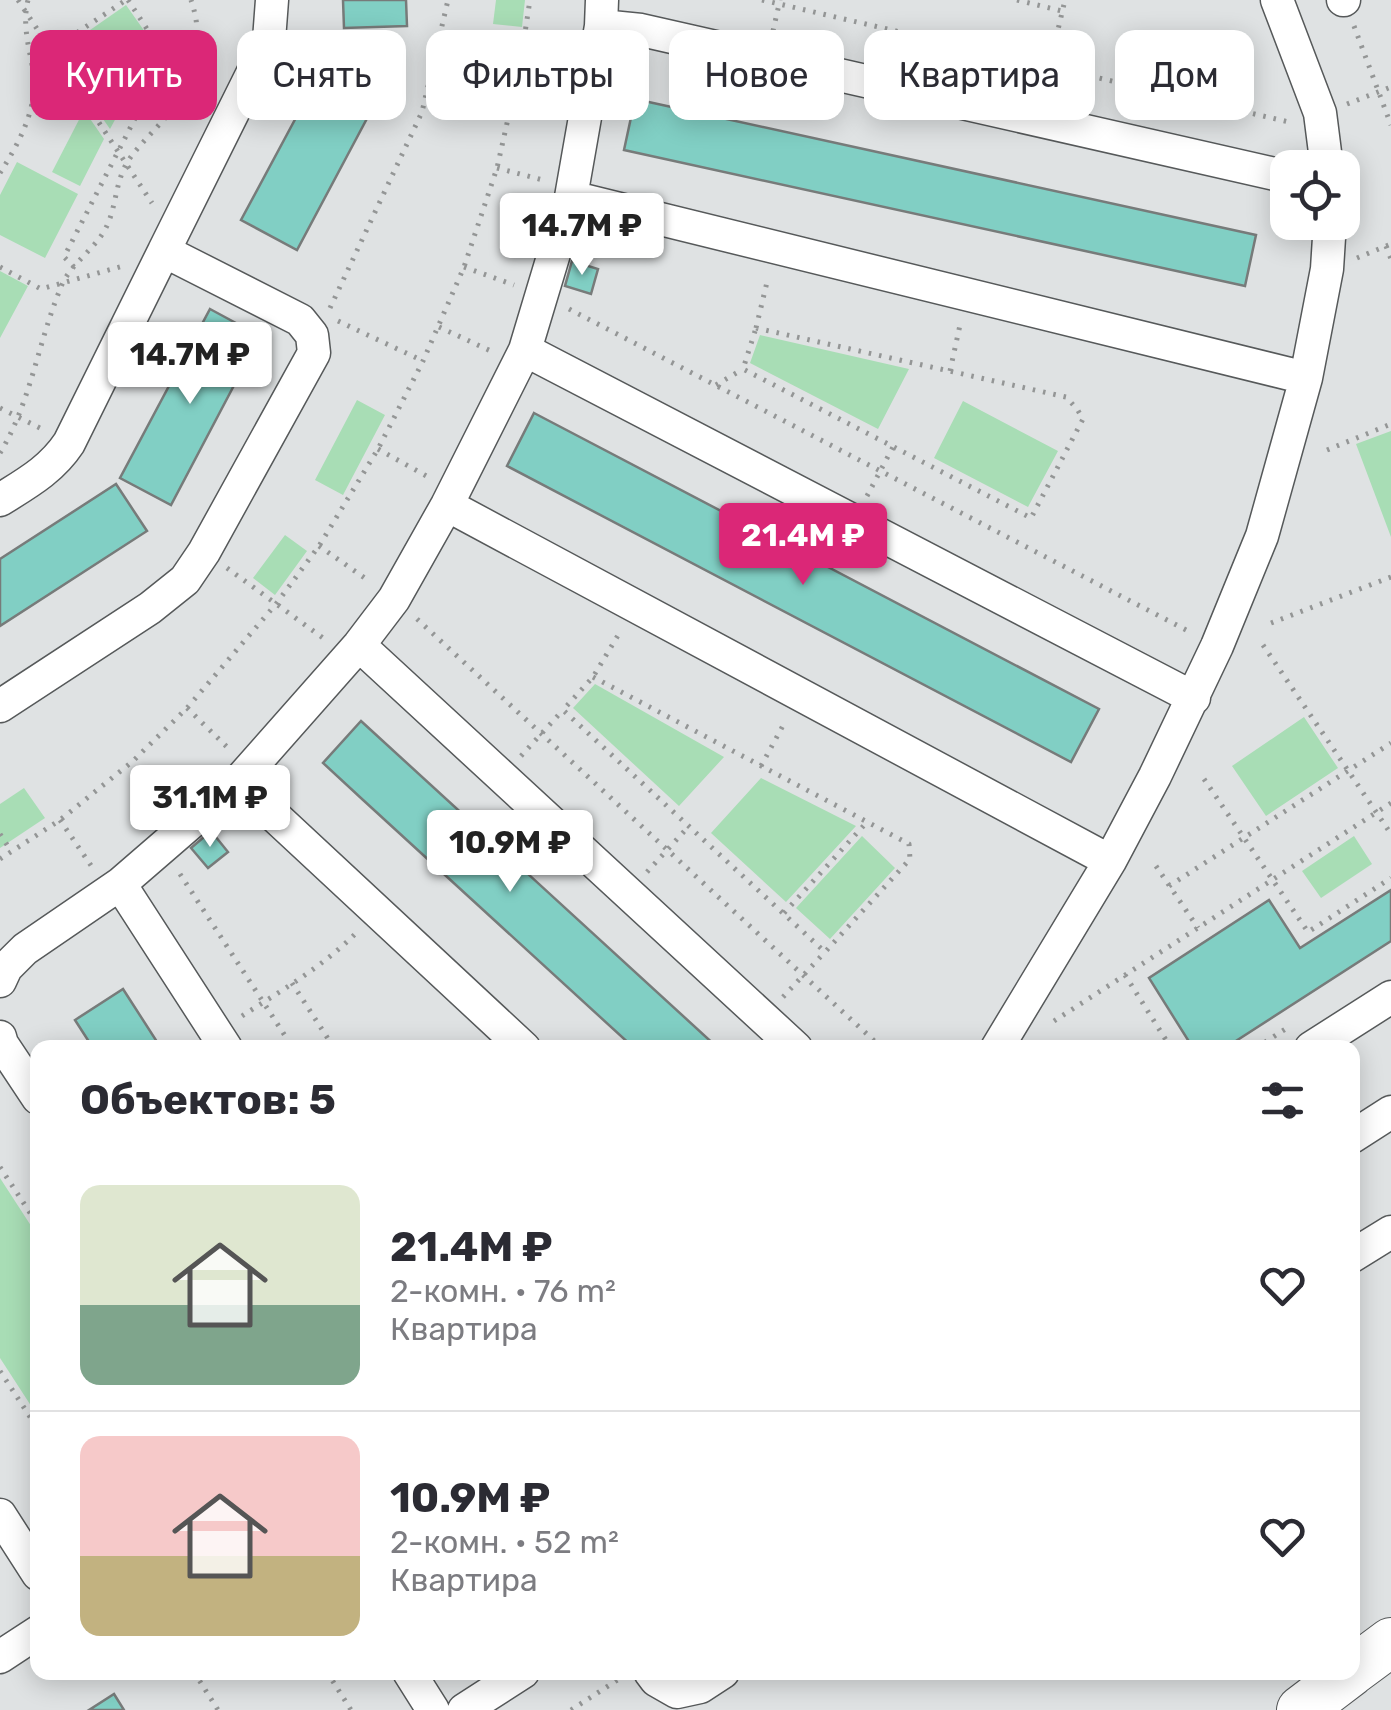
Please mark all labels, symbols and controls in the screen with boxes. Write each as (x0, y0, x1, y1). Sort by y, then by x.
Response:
chip: Купить (30, 30, 217, 120)
chip: Снять (237, 30, 406, 120)
chip: Фильтры (426, 30, 649, 120)
chip: Новое (669, 30, 844, 120)
chip: Квартира (864, 30, 1095, 120)
chip: Дом (1115, 30, 1254, 120)
map controls (1270, 150, 1360, 240)
button: locate (1270, 150, 1360, 240)
pin: 14.7M ₽ (490, 193, 674, 278)
text: 14.7M ₽ (522, 206, 642, 244)
pin: 14.7M ₽ (98, 322, 282, 407)
text: 14.7M ₽ (130, 335, 250, 373)
pin: 21.4M ₽ (711, 503, 895, 588)
text: 21.4M ₽ (741, 516, 865, 554)
pin: 31.1M ₽ (118, 765, 302, 850)
text: 31.1M ₽ (152, 778, 268, 816)
pin: 10.9M ₽ (418, 810, 602, 895)
text: 10.9M ₽ (449, 823, 571, 861)
icon: filters (1255, 1073, 1310, 1128)
text: Объектов: 5 (80, 1075, 336, 1125)
text: 21.4M ₽ (390, 1222, 553, 1272)
icon: home (160, 1225, 280, 1345)
icon: heart (1255, 1258, 1310, 1313)
text: 2-комн. · 76 m² (390, 1272, 616, 1310)
text: Квартира (390, 1310, 538, 1348)
text: 10.9M ₽ (390, 1473, 550, 1523)
icon: home (160, 1476, 280, 1596)
icon: heart (1255, 1509, 1310, 1564)
text: 2-комн. · 52 m² (390, 1523, 619, 1561)
text: Квартира (390, 1561, 538, 1599)

